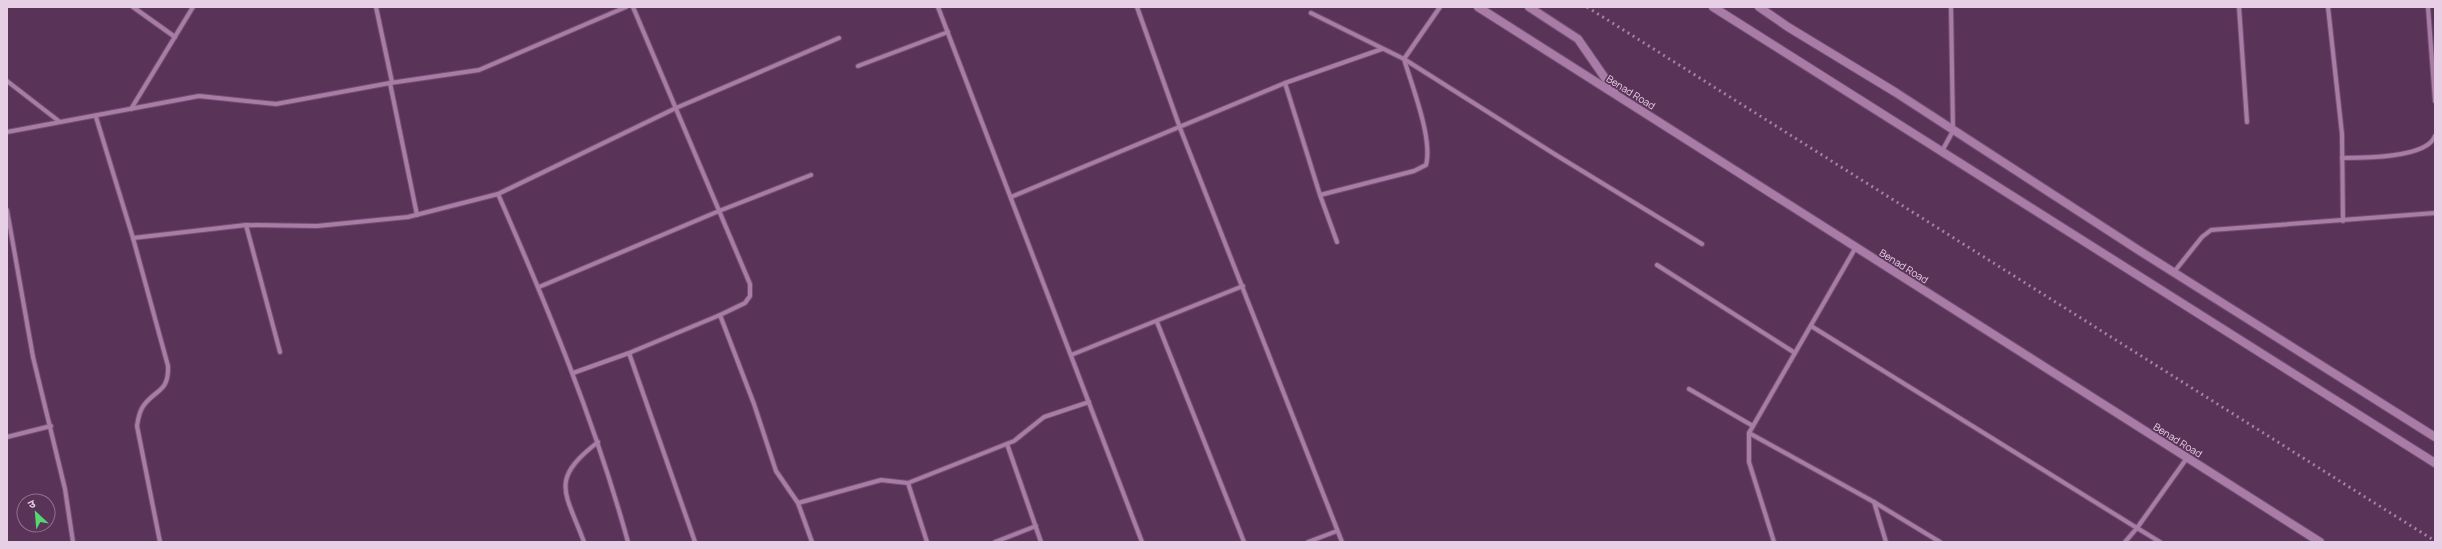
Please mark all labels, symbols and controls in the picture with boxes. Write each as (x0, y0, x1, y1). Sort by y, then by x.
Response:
street label: Benad Road (1604, 72, 1658, 113)
street label: Benad Road (1877, 246, 1931, 287)
street label: Benad Road (2151, 420, 2205, 461)
north arrow (16, 493, 56, 533)
text: उ (25, 495, 38, 512)

